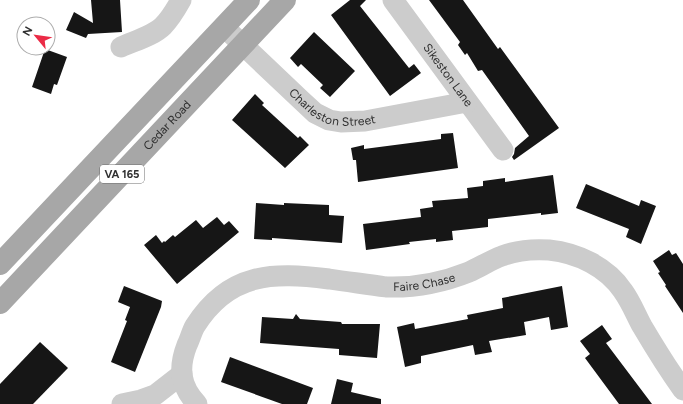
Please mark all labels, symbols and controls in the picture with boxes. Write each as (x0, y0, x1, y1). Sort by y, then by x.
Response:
north arrow (16, 16, 56, 56)
text: N (20, 25, 35, 38)
street label: Sikeston Lane (420, 41, 476, 110)
street label: Charleston Street (286, 86, 377, 129)
street label: Cedar Road (140, 97, 194, 153)
road number: VA 165 (100, 165, 144, 183)
street label: Faire Chase (393, 270, 457, 294)

